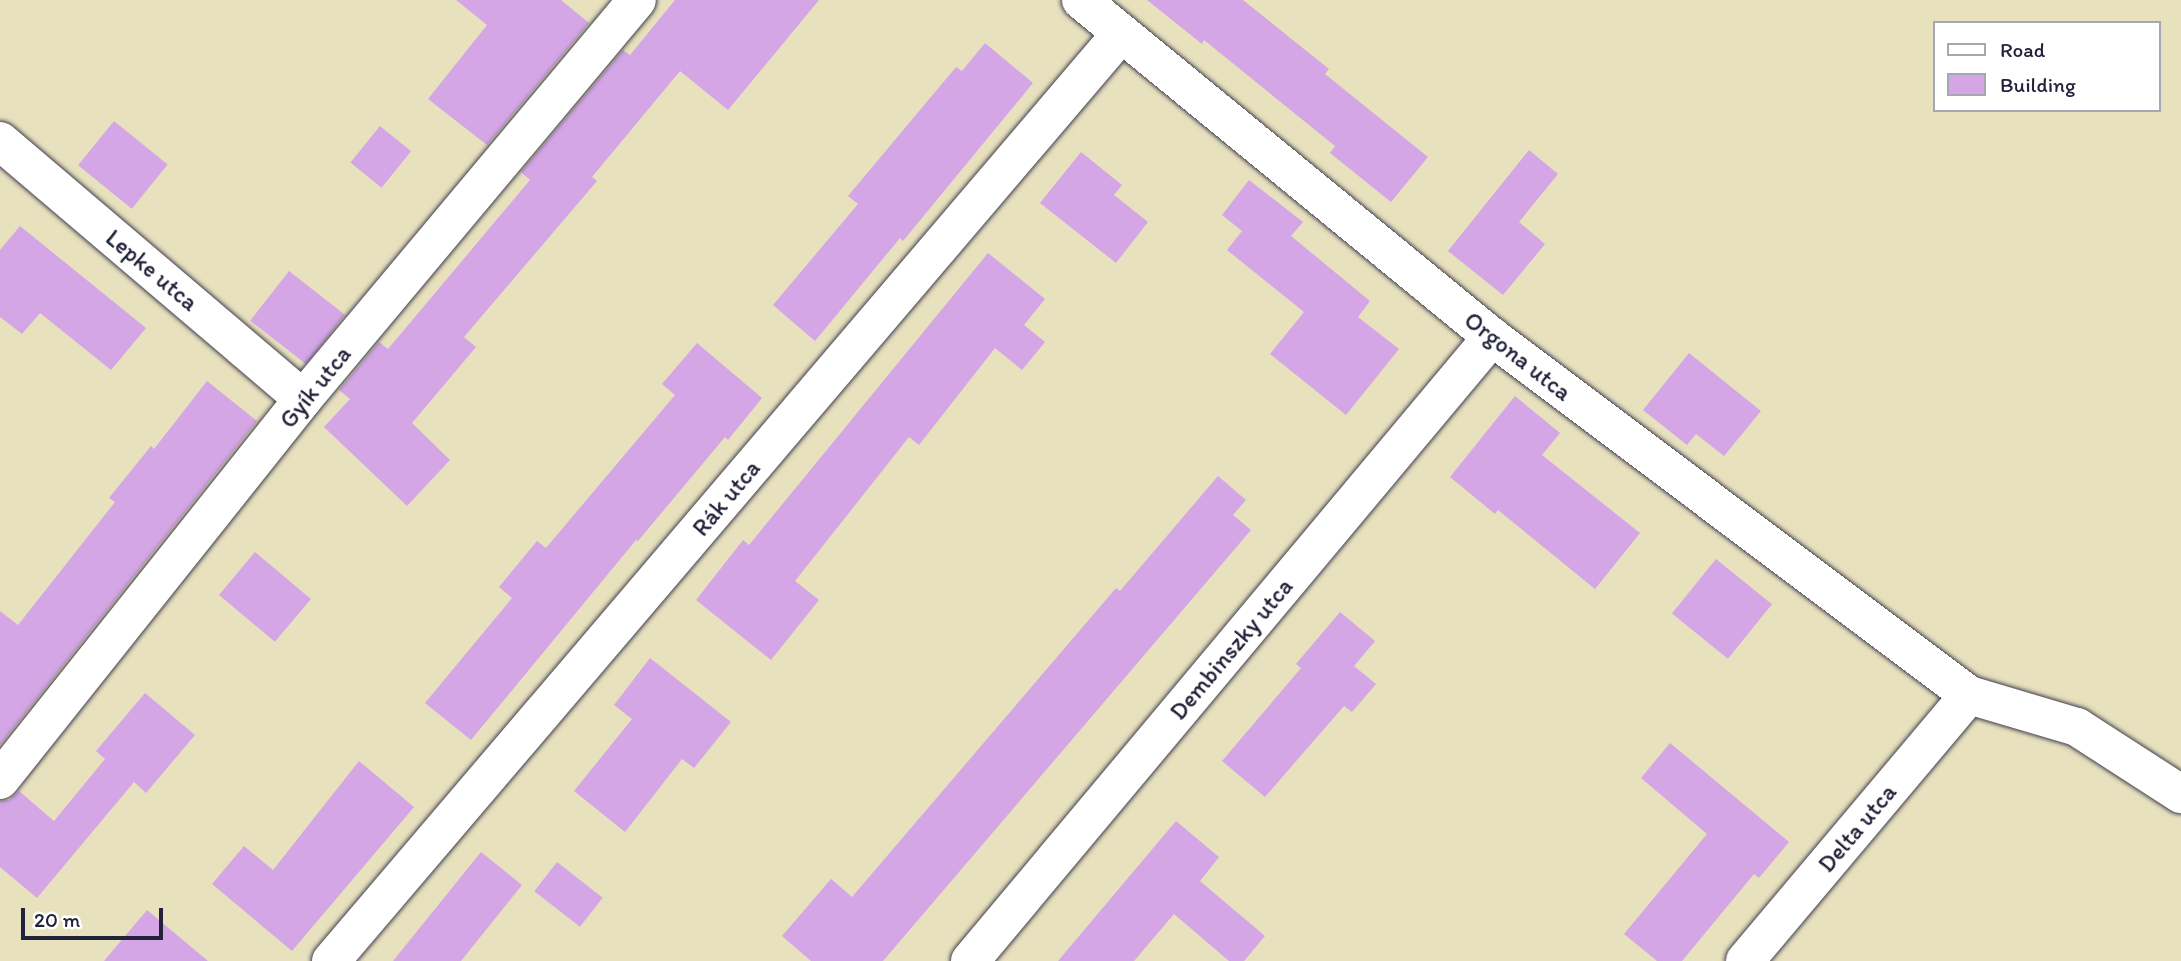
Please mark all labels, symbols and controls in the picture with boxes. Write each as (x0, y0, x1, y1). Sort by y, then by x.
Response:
legend (1932, 21, 2160, 112)
text: Road (2000, 37, 2045, 62)
text: Building (2000, 72, 2076, 97)
street label: Lepke utca (100, 224, 204, 316)
street label: Orgona utca (1459, 305, 1577, 407)
street label: Gyík utca (273, 340, 357, 434)
street label: Rák utca (686, 454, 766, 542)
street label: Dembinszky utca (1164, 573, 1298, 725)
street label: Delta utca (1812, 778, 1902, 878)
scale bar (24, 894, 166, 938)
text: 20 m (34, 907, 80, 932)

